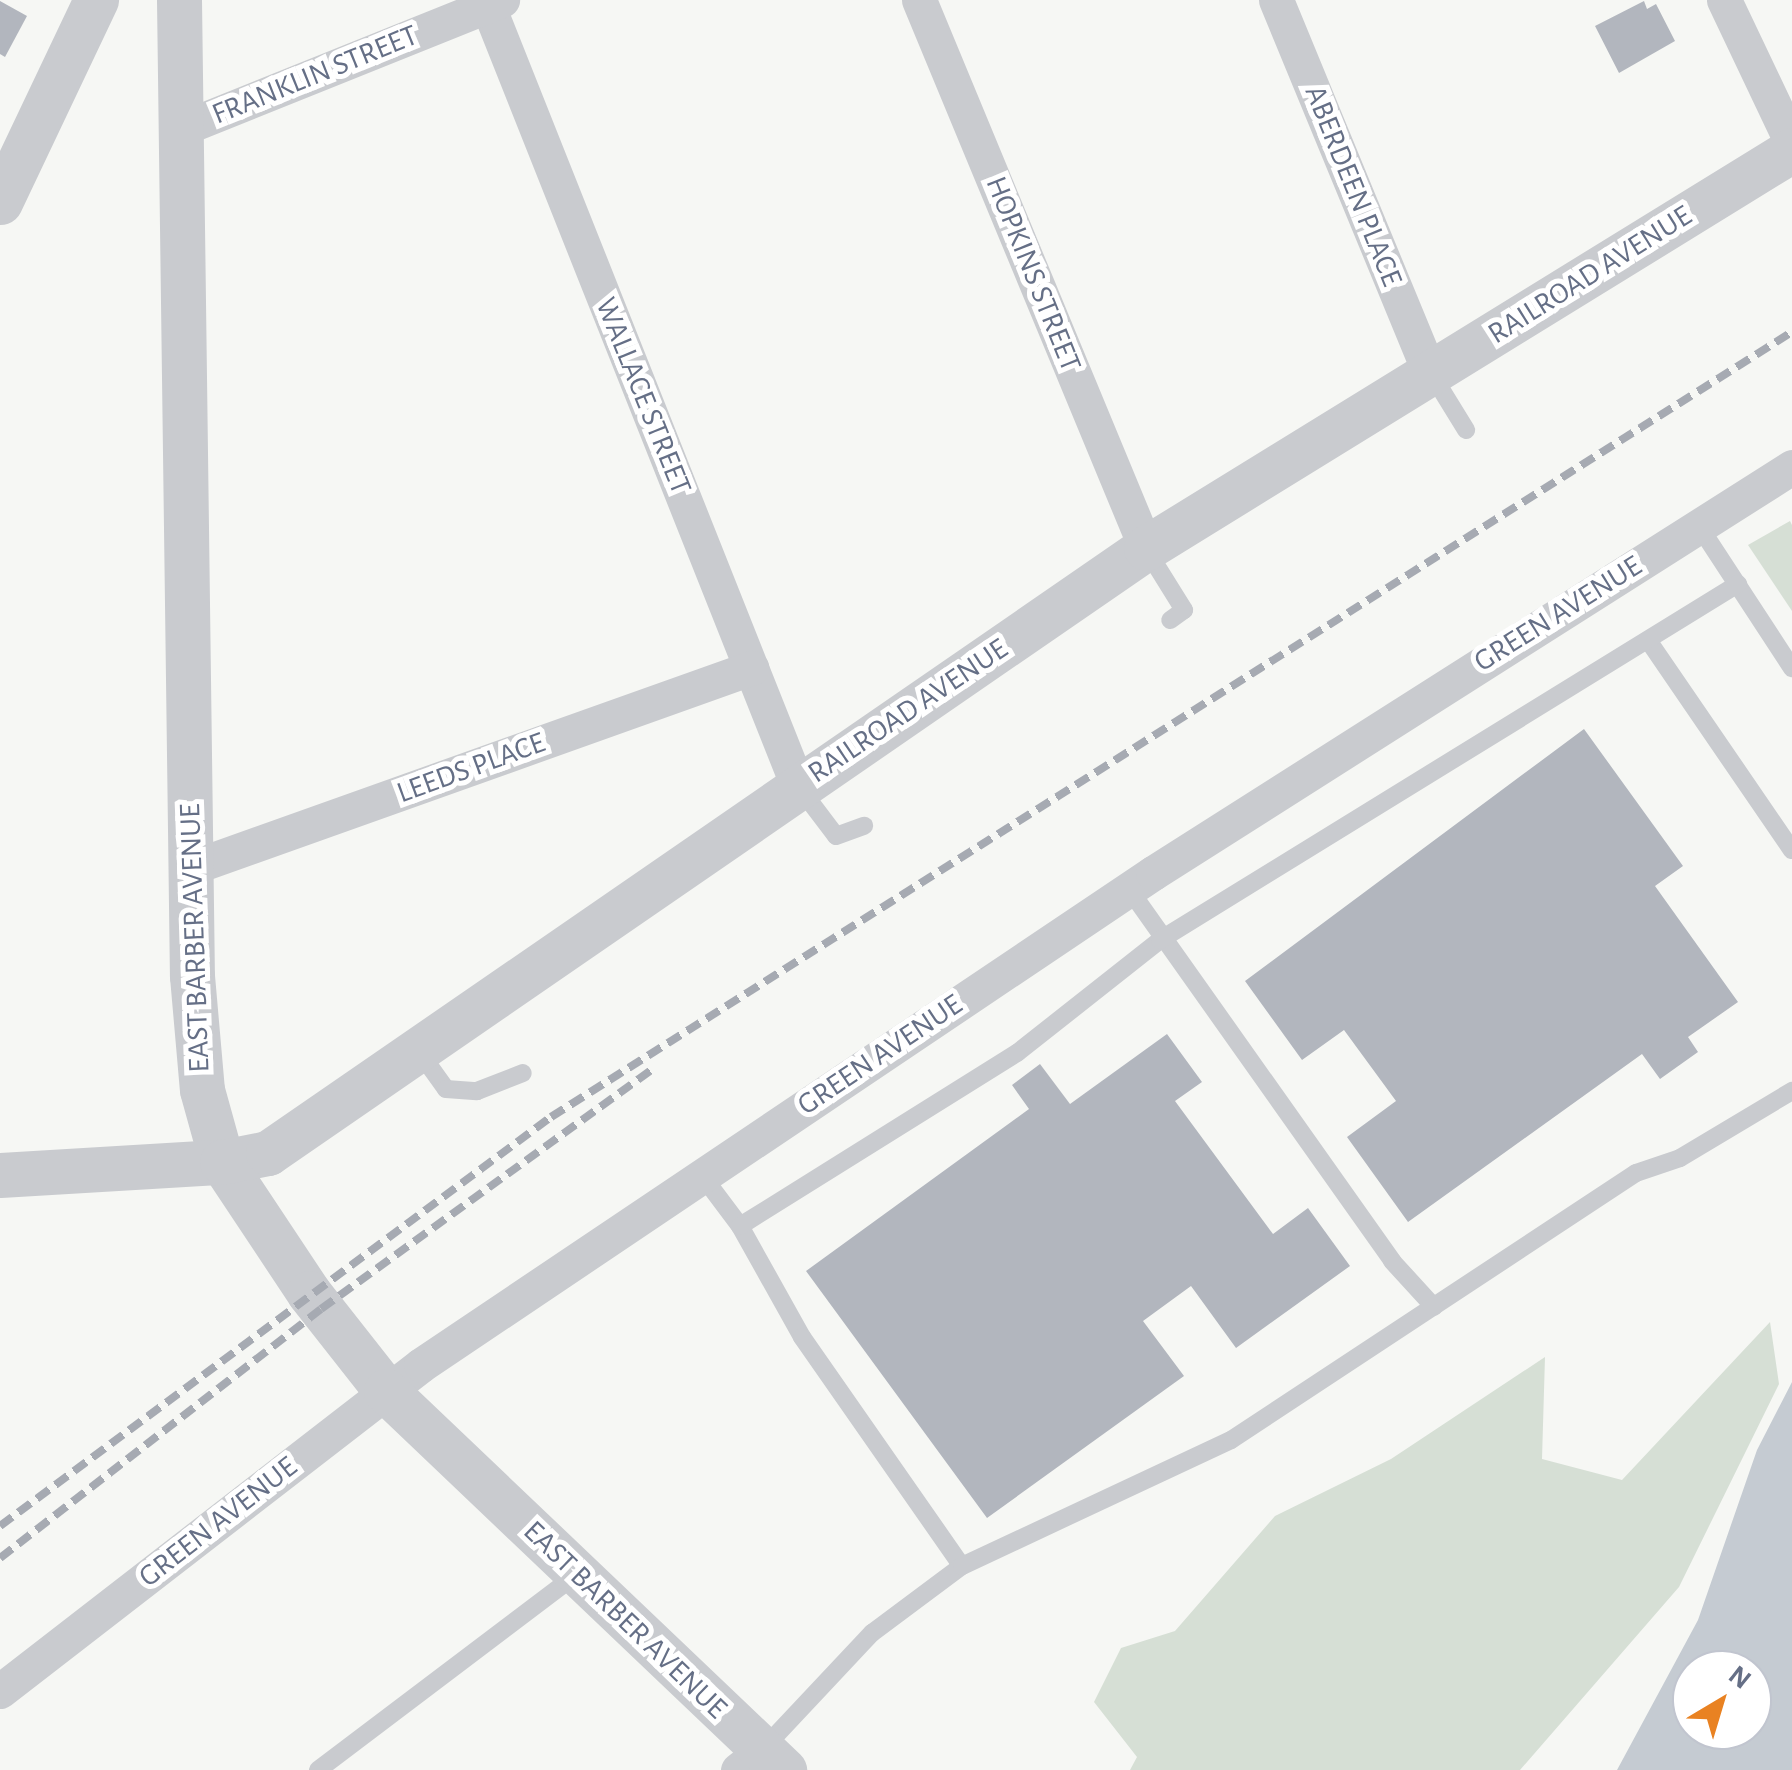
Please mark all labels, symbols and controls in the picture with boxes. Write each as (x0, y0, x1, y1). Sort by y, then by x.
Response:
street label: FRANKLIN STREET (207, 17, 423, 133)
street label: ABERDEEN PLACE (1296, 80, 1410, 292)
street label: HOPKINS STREET (977, 171, 1089, 377)
street label: RAILROAD AVENUE (1482, 198, 1698, 352)
street label: WALLACE STREET (587, 292, 699, 500)
street label: GREEN AVENUE (1468, 548, 1648, 680)
street label: RAILROAD AVENUE (801, 631, 1015, 791)
street label: LEEDS PLACE (392, 725, 550, 811)
street label: EAST BARBER AVENUE (172, 803, 218, 1073)
street label: GREEN AVENUE (791, 987, 969, 1123)
street label: GREEN AVENUE (132, 1449, 304, 1595)
street label: EAST BARBER AVENUE (516, 1514, 734, 1726)
north arrow (1672, 1650, 1772, 1750)
text: N (1723, 1661, 1756, 1695)

